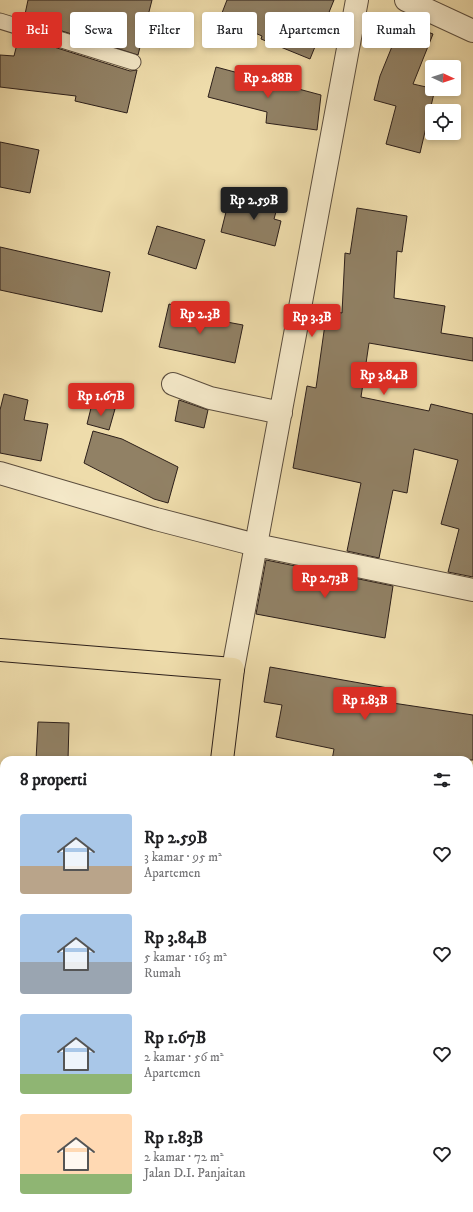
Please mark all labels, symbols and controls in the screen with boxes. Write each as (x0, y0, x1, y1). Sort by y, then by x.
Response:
chip: Beli (12, 12, 62, 48)
chip: Sewa (70, 12, 127, 48)
chip: Filter (135, 12, 194, 48)
chip: Baru (202, 12, 257, 48)
chip: Apartemen (265, 12, 354, 48)
chip: Rumah (362, 12, 430, 48)
north arrow (425, 60, 461, 96)
map controls (425, 60, 461, 140)
pin: Rp 2.88B (227, 65, 309, 99)
text: Rp 2.88B (244, 70, 292, 86)
button: locate (425, 104, 461, 140)
pin: Rp 2.59B (213, 187, 295, 221)
text: Rp 2.59B (230, 192, 278, 208)
pin: Rp 2.3B (163, 301, 237, 335)
pin: Rp 3.3B (275, 304, 349, 338)
text: Rp 2.3B (180, 306, 220, 322)
text: Rp 3.3B (293, 309, 331, 325)
pin: Rp 3.84B (343, 362, 425, 396)
text: Rp 3.84B (360, 367, 408, 383)
pin: Rp 1.67B (60, 383, 142, 417)
text: Rp 1.67B (77, 388, 125, 404)
pin: Rp 2.73B (284, 565, 366, 599)
text: Rp 2.73B (302, 570, 348, 586)
pin: Rp 1.83B (324, 687, 406, 721)
text: Rp 1.83B (342, 692, 388, 708)
text: 8 properti (20, 769, 87, 791)
icon: filters (431, 769, 453, 791)
text: Rp 2.59B (144, 827, 208, 849)
icon: home (52, 830, 100, 878)
icon: heart (431, 843, 453, 865)
text: 3 kamar · 95 m² (144, 849, 222, 865)
text: Apartemen (144, 865, 201, 881)
text: Rp 3.84B (144, 927, 207, 949)
icon: home (52, 930, 100, 978)
icon: heart (431, 943, 453, 965)
text: 5 kamar · 163 m² (144, 949, 227, 965)
text: Rumah (144, 965, 181, 981)
text: Rp 1.67B (144, 1027, 206, 1049)
icon: home (52, 1030, 100, 1078)
icon: heart (431, 1043, 453, 1065)
text: 2 kamar · 56 m² (144, 1049, 224, 1065)
text: Apartemen (144, 1065, 201, 1081)
text: Rp 1.83B (144, 1127, 203, 1149)
icon: home (52, 1130, 100, 1178)
icon: heart (431, 1143, 453, 1165)
text: 2 kamar · 72 m² (144, 1149, 224, 1165)
text: Jalan D.I. Panjaitan (144, 1165, 246, 1181)

